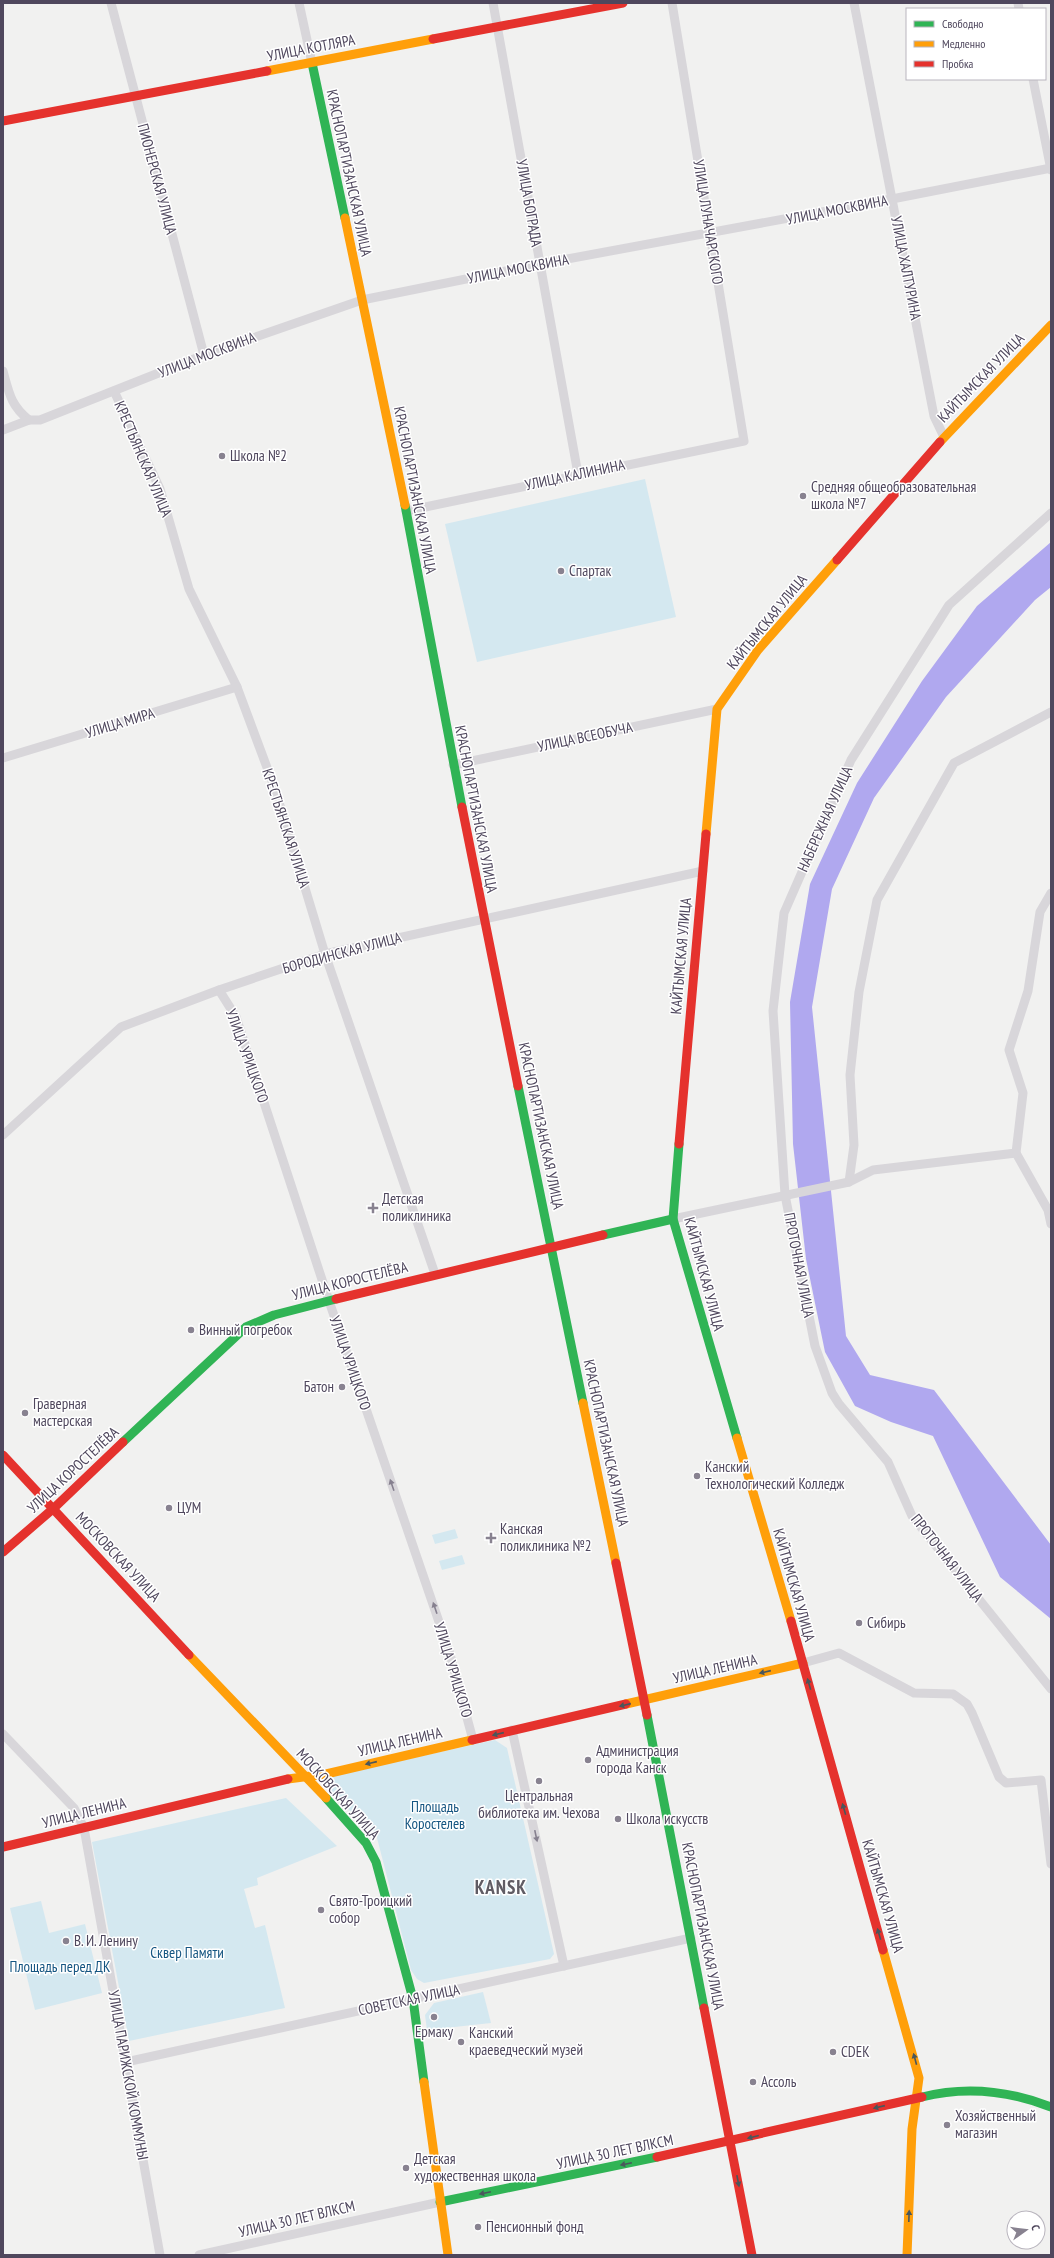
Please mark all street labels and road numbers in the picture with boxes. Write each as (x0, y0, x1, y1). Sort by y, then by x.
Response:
street label: УЛИЦА КОТЛЯРА (265, 30, 357, 65)
street label: КРАСНОПАРТИЗАНСКАЯ УЛИЦА (323, 88, 377, 259)
street label: ПИОНЕРСКАЯ УЛИЦА (134, 121, 182, 237)
street label: УЛИЦА БОГРАДА (512, 158, 547, 249)
street label: УЛИЦА ЛУНАЧАРСКОГО (689, 158, 728, 286)
street label: УЛИЦА МОСКВИНА (785, 190, 890, 229)
street label: УЛИЦА ХАЛТУРИНА (887, 214, 926, 322)
street label: УЛИЦА МОСКВИНА (466, 249, 571, 288)
street label: УЛИЦА МОСКВИНА (155, 327, 259, 382)
street label: КАЙТЫМСКАЯ УЛИЦА (933, 328, 1029, 426)
street label: КРЕСТЬЯНСКАЯ УЛИЦА (110, 398, 177, 521)
street label: КРАСНОПАРТИЗАНСКАЯ УЛИЦА (390, 405, 441, 576)
street label: УЛИЦА КАЛИНИНА (523, 454, 628, 494)
street label: КАЙТЫМСКАЯ УЛИЦА (722, 570, 811, 673)
street label: УЛИЦА МИРА (83, 703, 157, 742)
street label: УЛИЦА ВСЕОБУЧА (536, 717, 635, 756)
street label: КРАСНОПАРТИЗАНСКАЯ УЛИЦА (451, 724, 502, 895)
street label: НАБЕРЕЖНАЯ УЛИЦА (793, 762, 857, 875)
street label: КРЕСТЬЯНСКАЯ УЛИЦА (258, 766, 315, 891)
street label: КАЙТЫМСКАЯ УЛИЦА (666, 896, 695, 1015)
street label: БОРОДИНСКАЯ УЛИЦА (280, 927, 404, 978)
street label: УЛИЦА УРИЦКОГО (222, 1006, 273, 1105)
street label: КРАСНОПАРТИЗАНСКАЯ УЛИЦА (515, 1041, 569, 1212)
street label: ПРОТОЧНАЯ УЛИЦА (780, 1211, 819, 1320)
street label: КАЙТЫМСКАЯ УЛИЦА (680, 1215, 729, 1334)
street label: УЛИЦА КОРОСТЕЛЁВА (290, 1257, 410, 1304)
street label: УЛИЦА УРИЦКОГО (325, 1313, 376, 1413)
street label: КРАСНОПАРТИЗАНСКАЯ УЛИЦА (580, 1358, 634, 1529)
street label: УЛИЦА КОРОСТЕЛЁВА (23, 1422, 123, 1517)
street label: МОСКОВСКАЯ УЛИЦА (72, 1508, 165, 1606)
street label: ПРОТОЧНАЯ УЛИЦА (907, 1510, 988, 1606)
street label: КАЙТЫМСКАЯ УЛИЦА (769, 1526, 820, 1645)
street label: УЛИЦА УРИЦКОГО (430, 1620, 477, 1720)
street label: УЛИЦА ЛЕНИНА (671, 1649, 760, 1687)
street label: УЛИЦА ЛЕНИНА (356, 1722, 445, 1760)
street label: МОСКОВСКАЯ УЛИЦА (293, 1744, 385, 1844)
street label: УЛИЦА ЛЕНИНА (40, 1793, 129, 1832)
street label: КАЙТЫМСКАЯ УЛИЦА (858, 1837, 909, 1956)
street label: КРАСНОПАРТИЗАНСКАЯ УЛИЦА (678, 1841, 729, 2012)
street label: СОВЕТСКАЯ УЛИЦА (356, 1979, 462, 2020)
street label: УЛИЦА ПАРИЖСКОЙ КОММУНЫ (104, 1989, 153, 2161)
street label: УЛИЦА 30 ЛЕТ ВЛКСМ (555, 2130, 675, 2173)
street label: УЛИЦА 30 ЛЕТ ВЛКСМ (237, 2196, 357, 2241)

